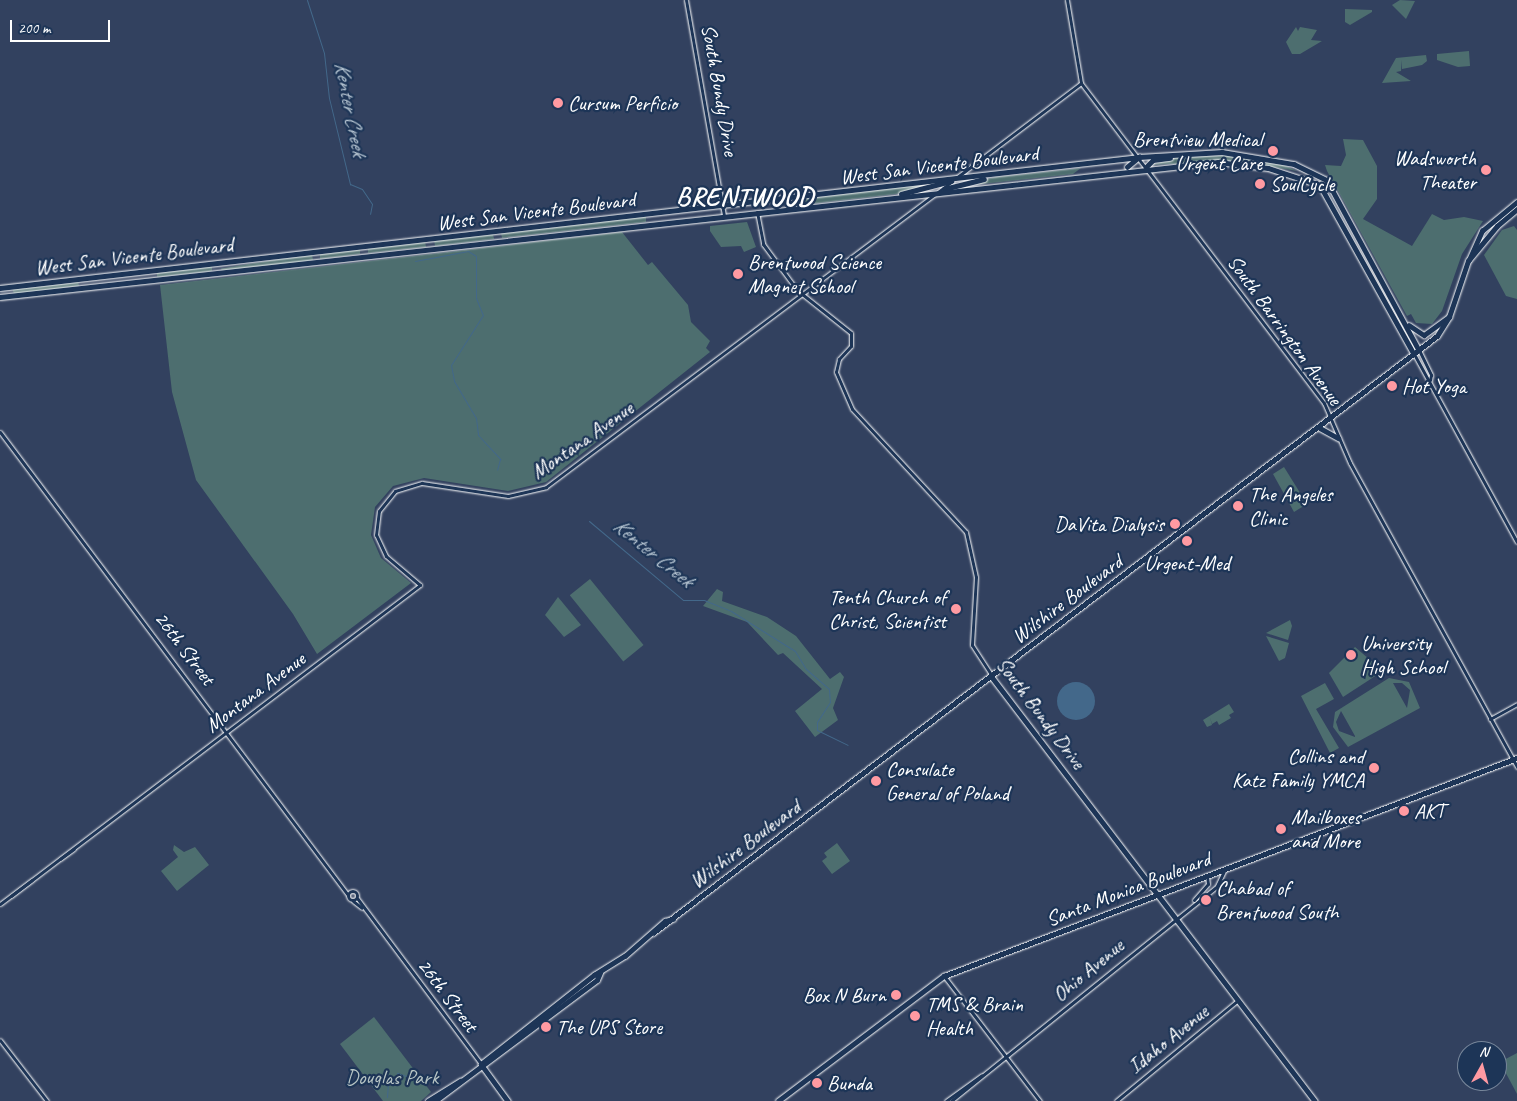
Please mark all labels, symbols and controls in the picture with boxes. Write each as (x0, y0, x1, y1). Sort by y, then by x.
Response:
scale bar (12, 10, 112, 42)
text: 200 m (18, 19, 50, 38)
street label: South Bundy Drive (696, 22, 744, 158)
water label: Kenter Creek (328, 60, 372, 158)
place label: Cursum Perficio (568, 90, 677, 116)
marker: Cursum Perficio (552, 97, 564, 109)
place label: Brentview Medical Urgent Care (1133, 126, 1262, 176)
street label: West San Vicente Boulevard (838, 140, 1040, 190)
marker: Brentview Medical Urgent Care (1266, 144, 1280, 158)
place label: Wadsworth Theater (1394, 145, 1476, 195)
marker: Wadsworth Theater (1480, 164, 1492, 176)
place label: SoulCycle (1270, 171, 1334, 197)
marker: SoulCycle (1254, 178, 1266, 190)
district label: BRENTWOOD (676, 181, 814, 213)
street label: West San Vicente Boulevard (435, 186, 637, 236)
street label: West San Vicente Boulevard (33, 231, 235, 281)
place label: Brentwood Science Magnet School (748, 249, 881, 299)
street label: South Barrington Avenue (1222, 250, 1348, 410)
marker: Brentwood Science Magnet School (732, 268, 744, 280)
place label: Hot Yoga (1402, 373, 1466, 399)
marker: Hot Yoga (1386, 380, 1398, 392)
street label: Montana Avenue (526, 396, 638, 484)
place label: The Angeles Clinic (1249, 481, 1332, 531)
marker: The Angeles Clinic (1231, 499, 1245, 513)
place label: DaVita Dialysis (1054, 511, 1164, 537)
water label: Kenter Creek (608, 513, 698, 593)
marker: DaVita Dialysis (1168, 517, 1182, 531)
marker: Urgent-Med (1180, 534, 1194, 548)
street label: Wilshire Boulevard (1007, 549, 1127, 649)
place label: Urgent-Med (1144, 550, 1230, 576)
place label: Tenth Church of Christ, Scientist (829, 584, 946, 634)
marker: Tenth Church of Christ, Scientist (950, 603, 962, 615)
street label: 26th Street (149, 606, 221, 690)
place label: University High School (1361, 630, 1444, 680)
street label: Montana Avenue (200, 646, 310, 738)
marker: University High School (1345, 649, 1357, 661)
street label: South Bundy Drive (991, 652, 1091, 774)
place label: Collins and Katz Family YMCA (1231, 743, 1364, 793)
place label: Consulate General of Poland (886, 756, 1009, 806)
marker: Collins and Katz Family YMCA (1368, 762, 1380, 774)
marker: Consulate General of Poland (870, 775, 882, 787)
street label: Wilshire Boulevard (685, 794, 805, 894)
place label: AKT (1414, 798, 1445, 824)
place label: Mailboxes and More (1291, 804, 1361, 854)
marker: AKT (1398, 805, 1410, 817)
marker: Mailboxes and More (1275, 823, 1287, 835)
street label: Santa Monica Boulevard (1042, 846, 1214, 932)
place label: Chabad of Brentwood South (1216, 875, 1338, 925)
marker: Chabad of Brentwood South (1200, 894, 1212, 906)
street label: Ohio Avenue (1047, 933, 1129, 1007)
street label: 26th Street (412, 953, 484, 1037)
place label: Box N Burn (802, 982, 886, 1008)
marker: Box N Burn (890, 989, 902, 1001)
place label: TMS & Brain Health (926, 991, 1023, 1041)
street label: Idaho Avenue (1123, 999, 1213, 1079)
marker: TMS & Brain Health (908, 1009, 922, 1023)
place label: The UPS Store (556, 1014, 662, 1040)
marker: The UPS Store (540, 1021, 552, 1033)
north arrow (1457, 1041, 1507, 1091)
text: N (1478, 1043, 1489, 1061)
park label: Douglas Park (346, 1064, 438, 1090)
place label: Bunda (827, 1070, 872, 1096)
marker: Bunda (811, 1077, 823, 1089)

